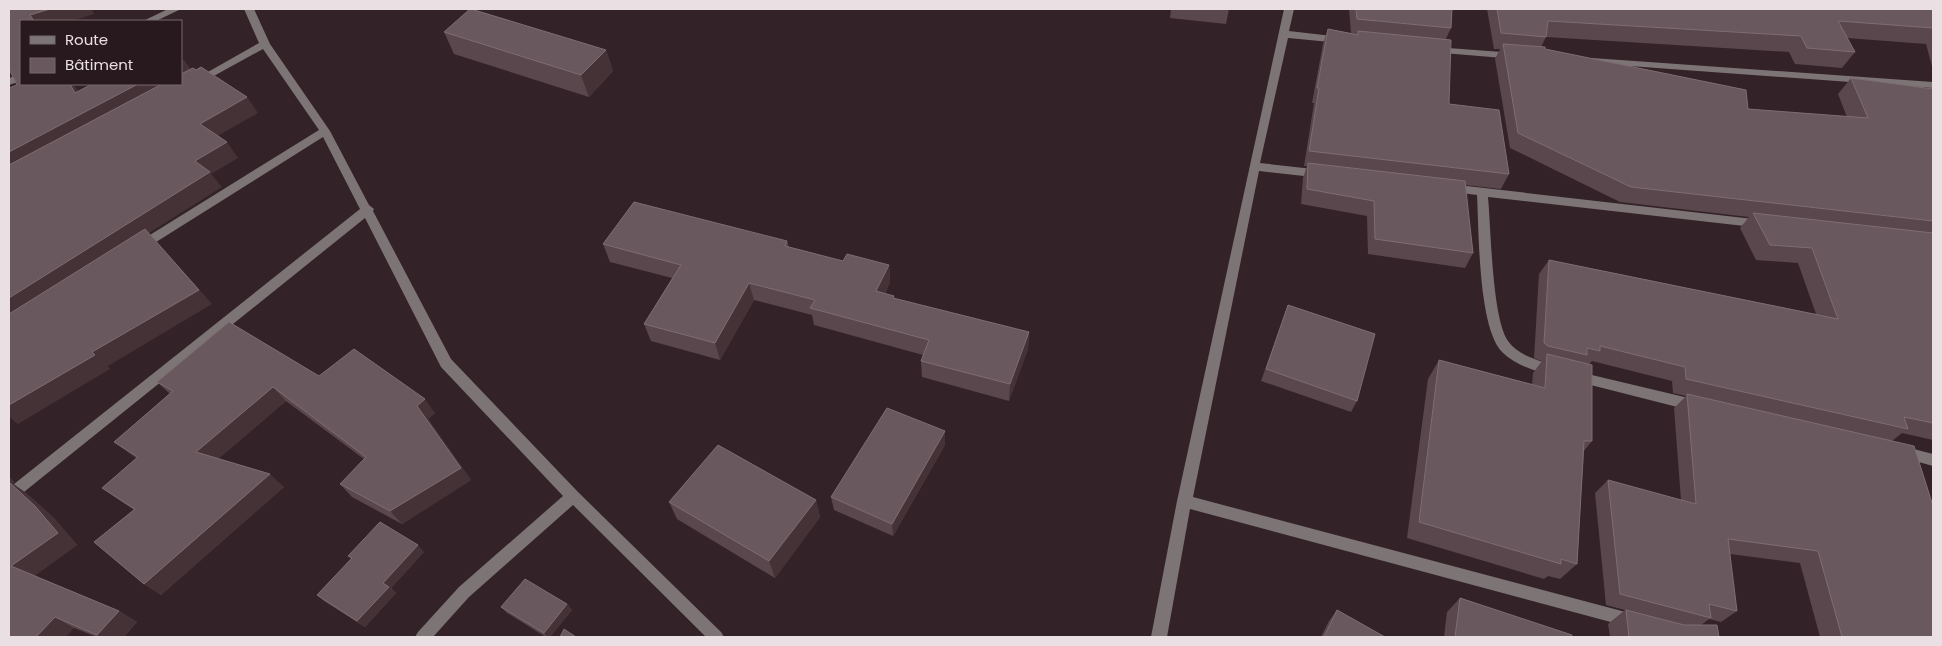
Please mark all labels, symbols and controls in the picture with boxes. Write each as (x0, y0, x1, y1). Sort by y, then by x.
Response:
legend (20, 20, 182, 85)
text: Route (65, 29, 108, 50)
text: Bâtiment (65, 54, 133, 75)

